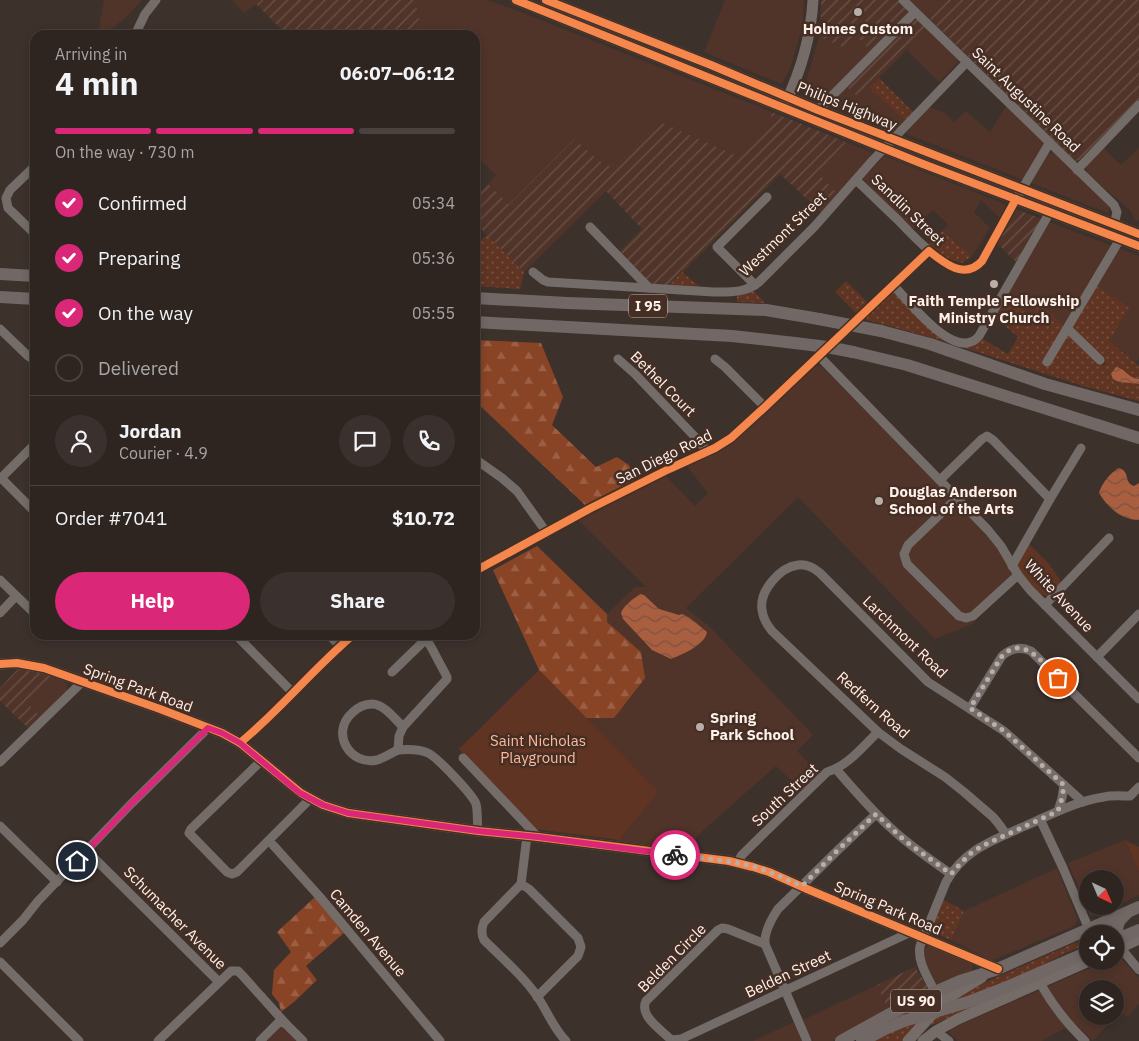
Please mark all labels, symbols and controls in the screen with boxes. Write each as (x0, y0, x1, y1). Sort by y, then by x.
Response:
marker: Holmes Custom (852, 6, 864, 18)
place label: Holmes Custom (803, 19, 913, 38)
street label: Saint Augustine Road (968, 43, 1084, 156)
text: Arriving in (55, 44, 127, 64)
text: 06:07–06:12 (340, 61, 455, 85)
text: 4 min (55, 62, 139, 104)
street label: Philips Highway (794, 77, 900, 134)
text: On the way · 730 m (55, 142, 194, 162)
street label: Sandlin Street (868, 170, 949, 249)
street label: Westmont Street (735, 187, 830, 280)
icon: check (55, 189, 83, 217)
text: Confirmed (98, 191, 187, 215)
text: 05:34 (412, 193, 455, 213)
icon: check (55, 244, 83, 272)
text: Preparing (98, 246, 180, 270)
text: 05:36 (412, 248, 455, 268)
marker: Faith Temple Fellowship Ministry Church (988, 278, 1000, 290)
place label: Faith Temple Fellowship Ministry Church (909, 291, 1079, 327)
road number: I 95 (629, 294, 667, 318)
icon: check (55, 299, 83, 327)
text: On the way (98, 301, 193, 325)
text: 05:55 (412, 303, 455, 323)
street label: Bethel Court (627, 347, 700, 420)
text: Delivered (98, 356, 179, 380)
button: person (55, 415, 107, 467)
button: chat (339, 415, 391, 467)
button: phone (403, 415, 455, 467)
text: Jordan (119, 419, 182, 443)
street label: San Diego Road (612, 425, 715, 488)
text: Courier · 4.9 (119, 443, 208, 463)
place label: Douglas Anderson School of the Arts (889, 482, 1017, 518)
marker: Douglas Anderson School of the Arts (873, 495, 885, 507)
text: Order #7041 (55, 506, 167, 530)
text: $10.72 (392, 506, 455, 530)
street label: White Avenue (1021, 555, 1098, 636)
button: Help (55, 572, 250, 630)
button: Share (260, 572, 455, 630)
street label: Larchmont Road (859, 591, 952, 682)
pin (1037, 657, 1079, 699)
street label: Spring Park Road (81, 659, 195, 716)
icon: bag (1044, 664, 1072, 692)
street label: Redfern Road (833, 667, 914, 742)
place label: Spring Park School (710, 708, 794, 744)
marker: Spring Park School (694, 721, 706, 733)
park label: Saint Nicholas Playground (490, 731, 586, 767)
street label: South Street (747, 759, 822, 830)
courier (650, 830, 700, 880)
pin (56, 840, 98, 882)
icon: bike (661, 841, 689, 869)
icon: home (63, 847, 91, 875)
street label: Schumacher Avenue (120, 862, 231, 973)
north arrow (1079, 870, 1124, 915)
map controls (1079, 870, 1124, 1025)
street label: Spring Park Road (832, 876, 945, 939)
street label: Camden Avenue (326, 885, 411, 981)
street label: Belden Circle (633, 919, 710, 996)
button: locate (1079, 925, 1124, 970)
street label: Belden Street (742, 945, 834, 1002)
button: layers (1079, 980, 1124, 1025)
road number: US 90 (891, 989, 941, 1012)

